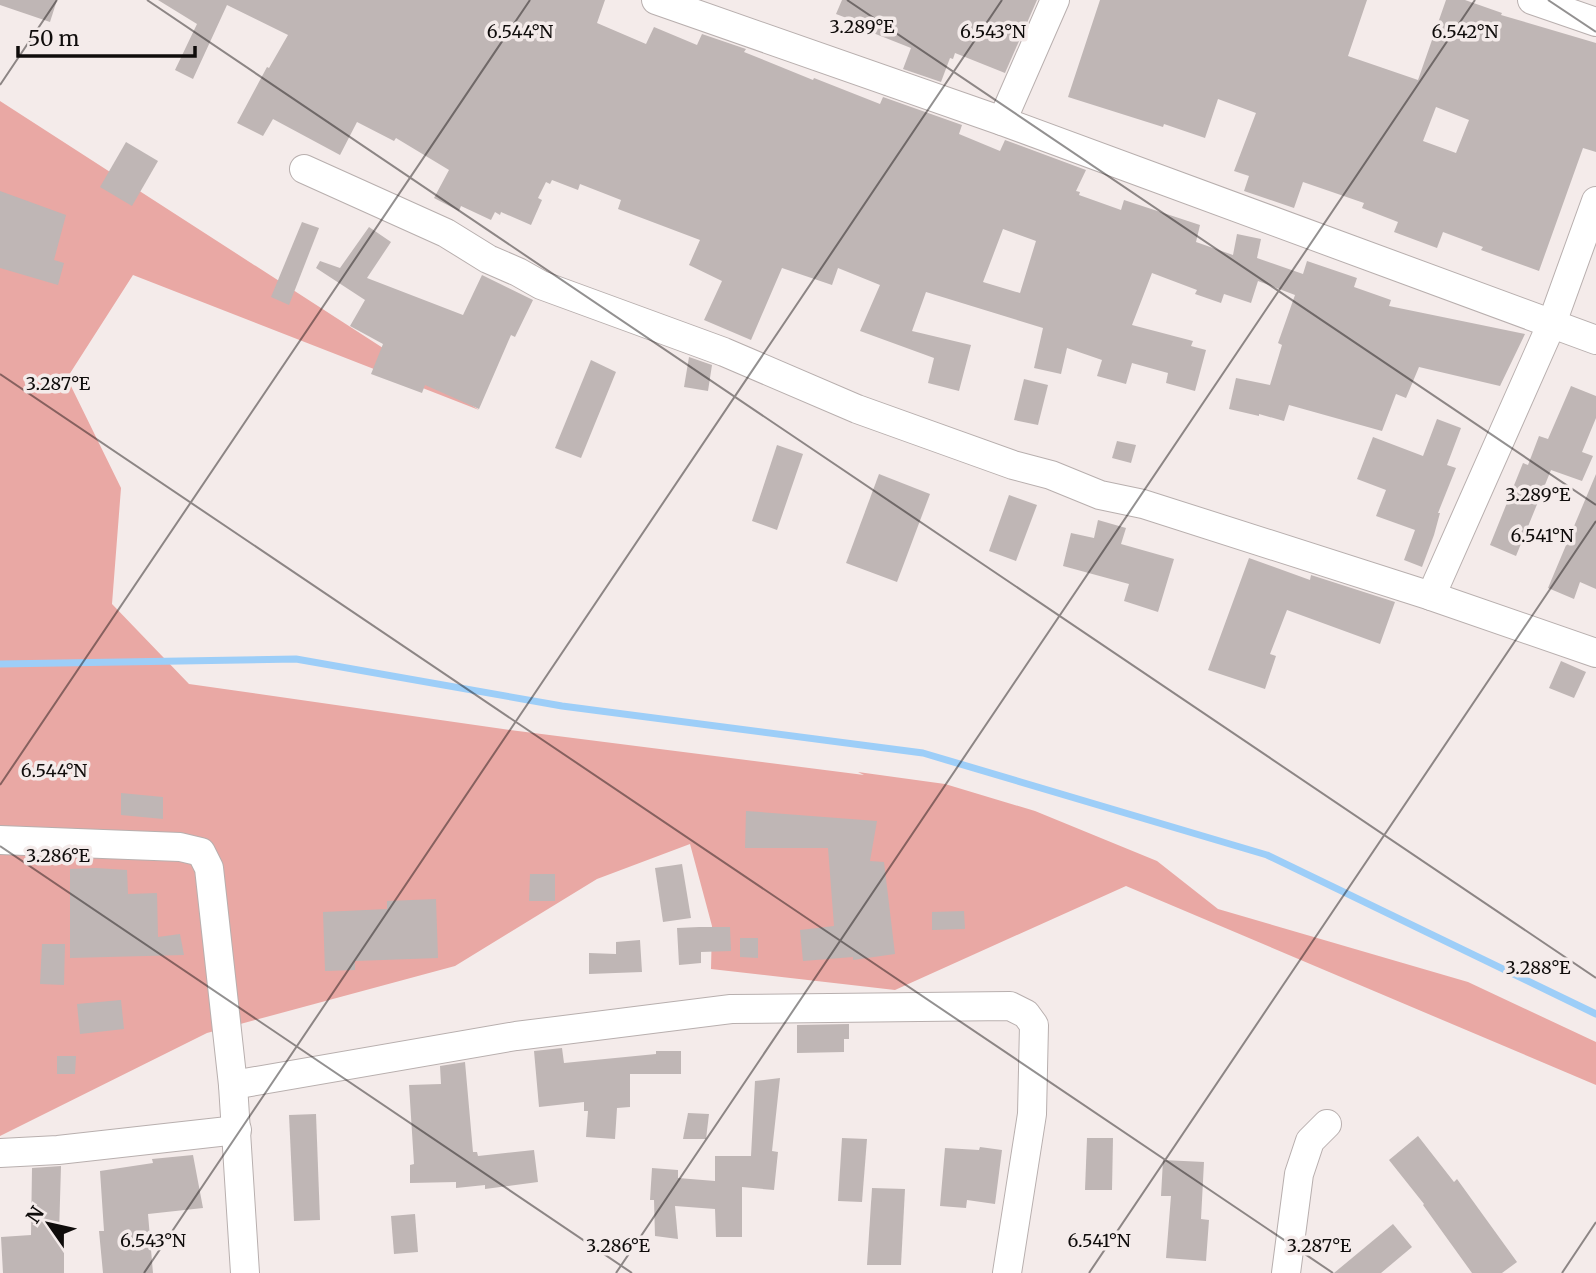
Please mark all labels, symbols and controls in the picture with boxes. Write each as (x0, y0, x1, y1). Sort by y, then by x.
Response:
scale bar (18, 14, 194, 58)
text: 3.289°E (830, 15, 895, 38)
text: 6.544°N (487, 20, 553, 43)
text: 6.543°N (960, 20, 1026, 43)
text: 6.542°N (1432, 20, 1498, 43)
text: 50 m (28, 25, 79, 52)
text: 3.287°E (26, 372, 91, 395)
text: 3.289°E (1506, 483, 1571, 506)
text: 6.541°N (1510, 524, 1574, 547)
text: 6.544°N (21, 759, 87, 782)
text: 3.286°E (26, 844, 90, 867)
text: 3.288°E (1506, 956, 1571, 979)
north arrow (14, 1189, 84, 1259)
text: N (21, 1202, 49, 1227)
text: 6.543°N (120, 1229, 186, 1252)
text: 6.541°N (1067, 1229, 1131, 1252)
text: 3.286°E (586, 1234, 650, 1257)
text: 3.287°E (1287, 1234, 1352, 1257)

